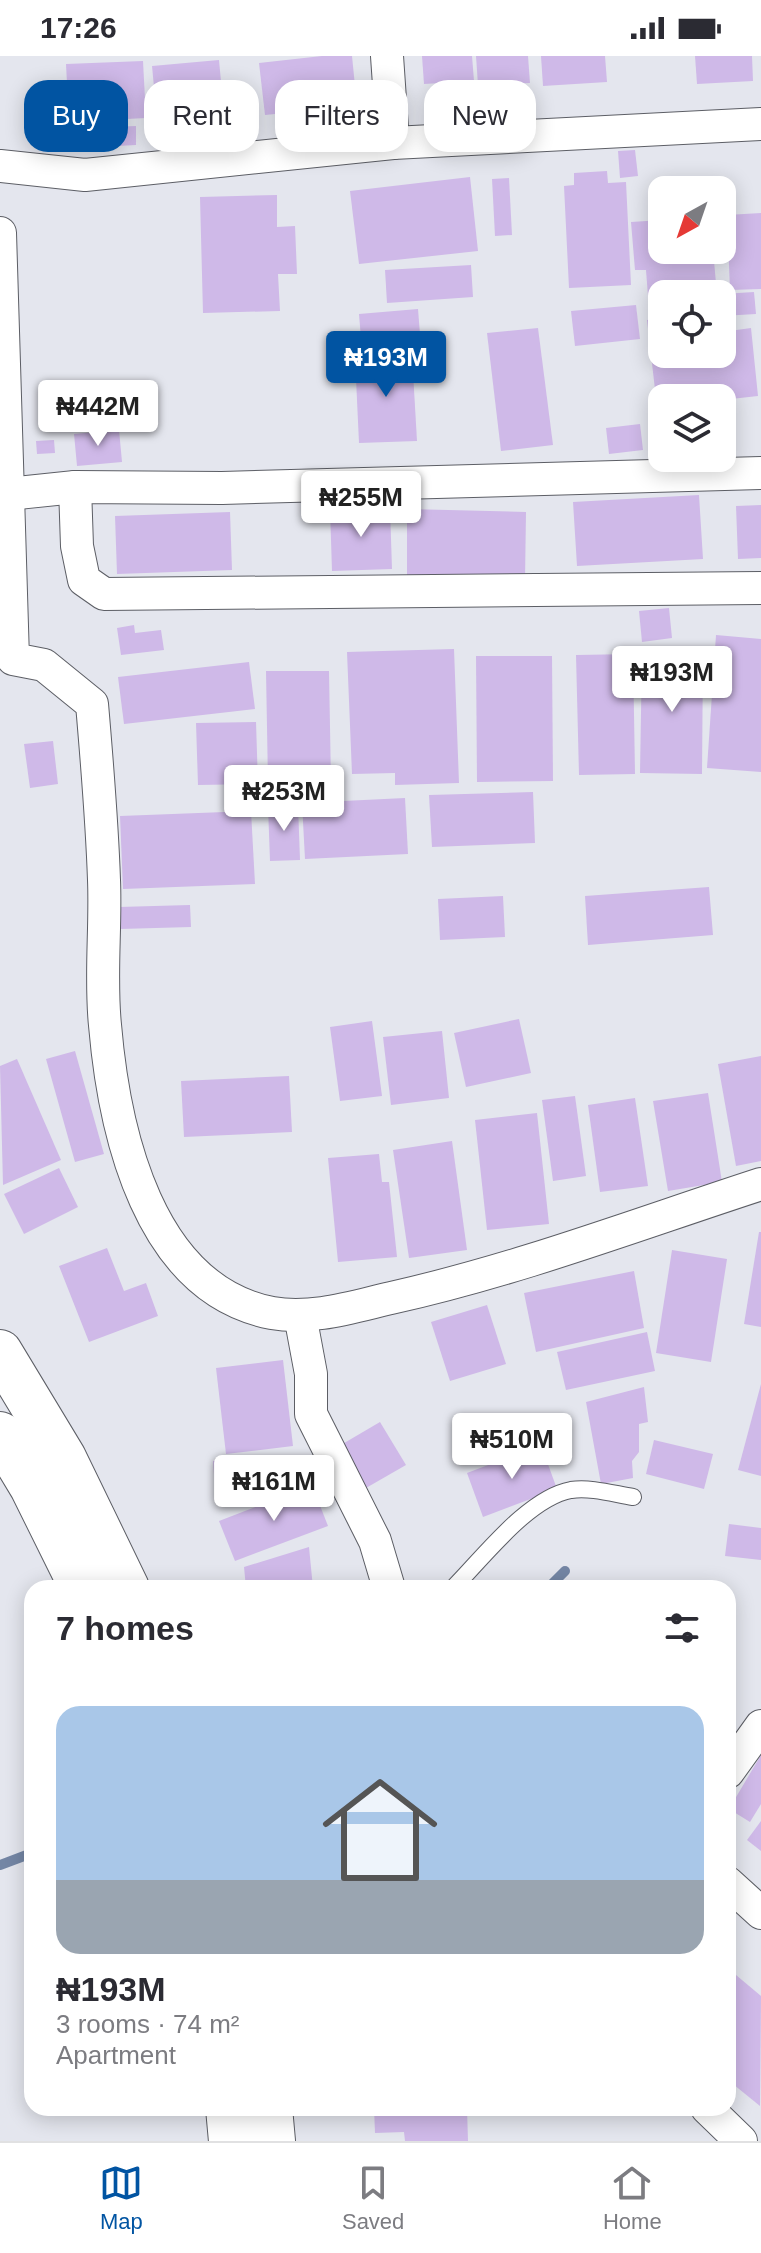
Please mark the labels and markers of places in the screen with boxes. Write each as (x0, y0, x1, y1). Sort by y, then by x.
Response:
pin: ₦193M (330, 331, 442, 399)
pin: ₦442M (42, 380, 154, 448)
pin: ₦255M (305, 471, 417, 539)
pin: ₦193M (616, 646, 728, 714)
pin: ₦253M (228, 765, 340, 833)
pin: ₦510M (456, 1413, 568, 1481)
pin: ₦161M (218, 1455, 330, 1523)

